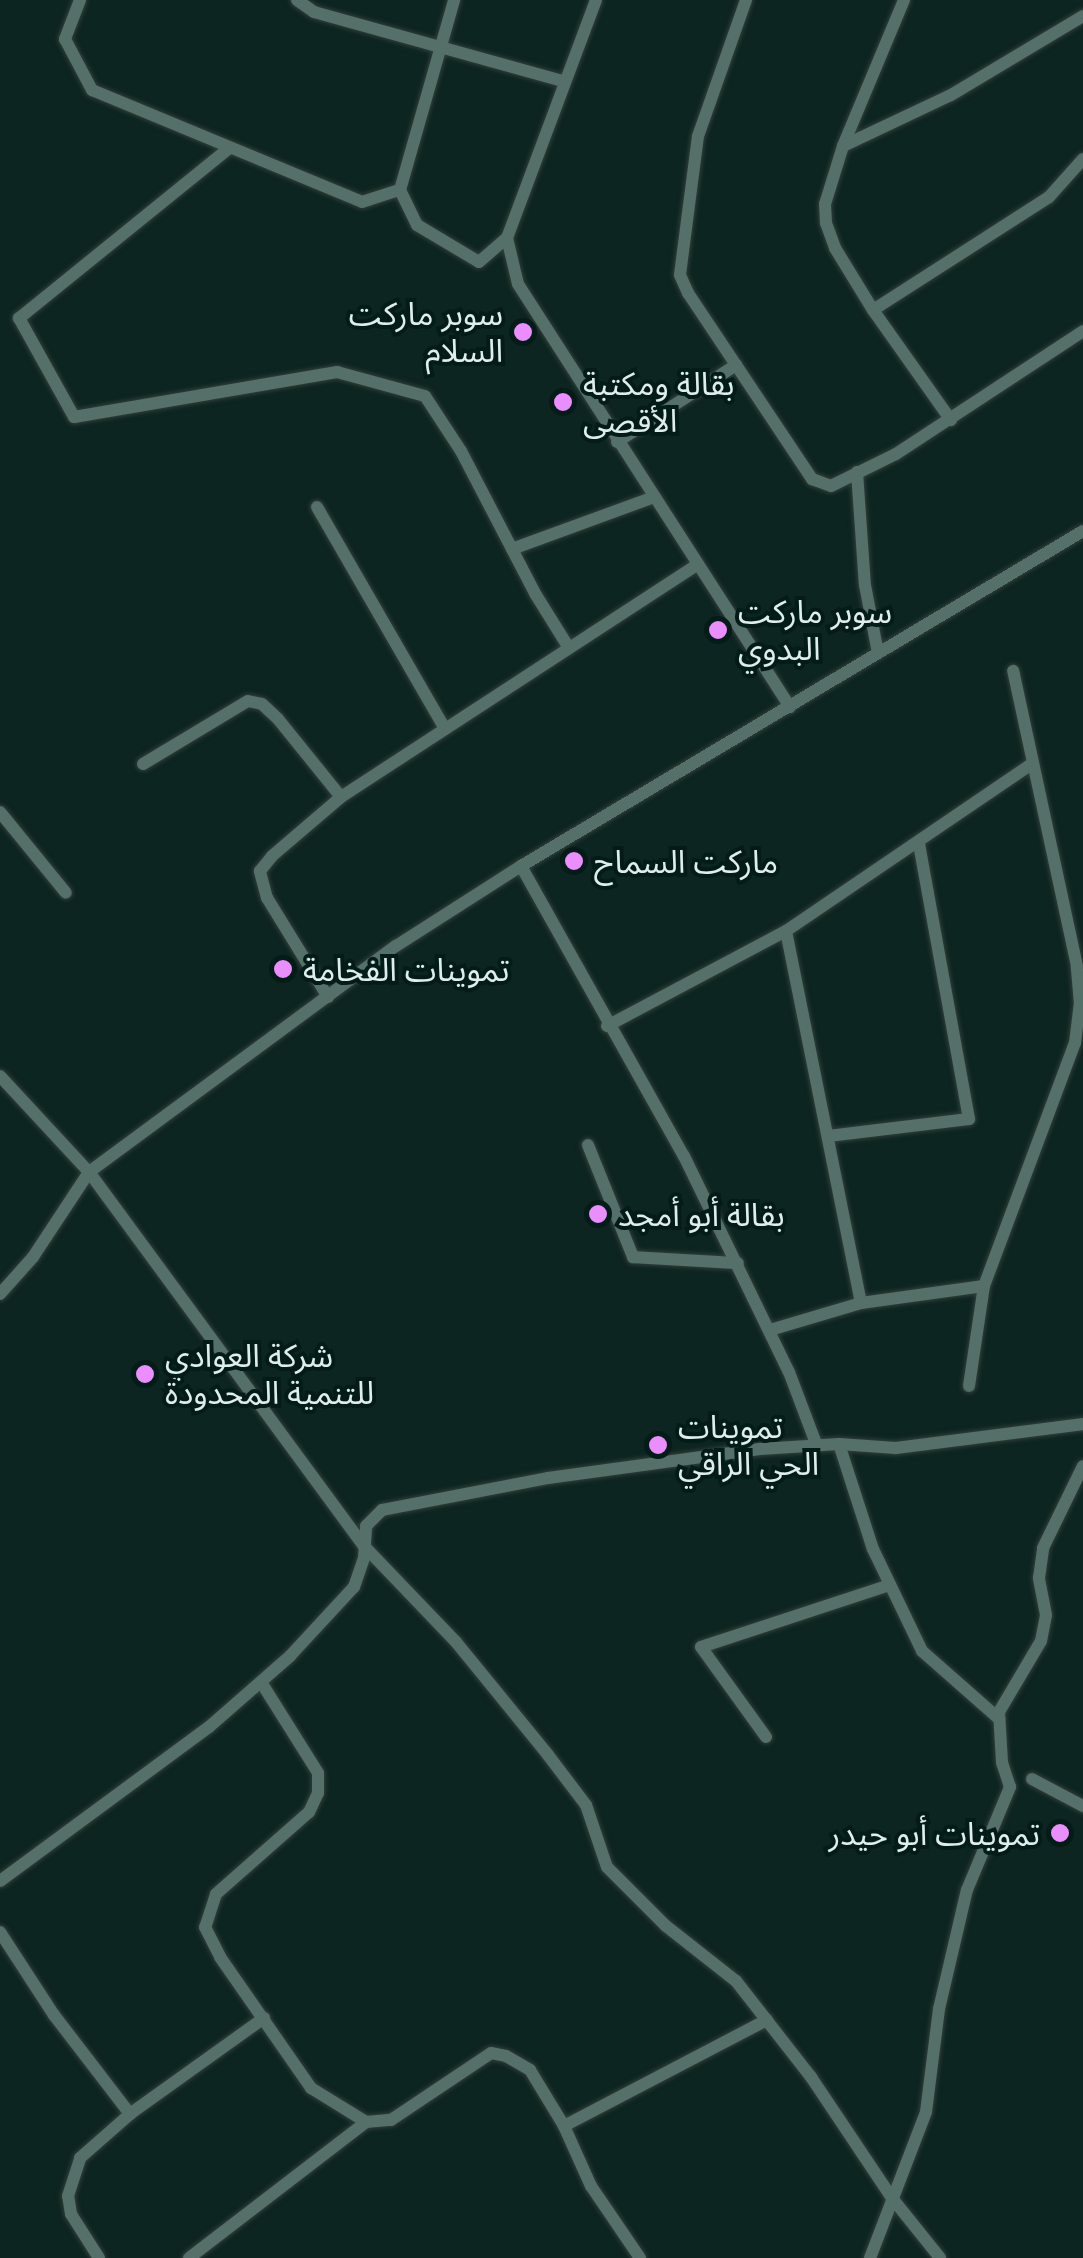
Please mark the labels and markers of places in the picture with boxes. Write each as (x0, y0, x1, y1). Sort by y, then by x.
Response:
place label: سوبر ماركت السلام (349, 295, 503, 370)
marker: سوبر ماركت السلام (512, 321, 534, 343)
place label: بقالة ومكتبة الأقصى (583, 365, 734, 440)
marker: بقالة ومكتبة الأقصى (552, 391, 574, 413)
place label: سوبر ماركت البدوي (738, 593, 892, 668)
marker: سوبر ماركت البدوي (707, 619, 729, 641)
place label: ماركت السماح (594, 842, 778, 880)
marker: ماركت السماح (563, 850, 585, 872)
place label: تموينات الفخامة (303, 950, 510, 988)
marker: تموينات الفخامة (272, 958, 294, 980)
place label: بقالة أبو أمجد (618, 1195, 785, 1233)
marker: بقالة أبو أمجد (587, 1203, 609, 1225)
place label: شركة العوادي للتنمية المحدودة (165, 1337, 374, 1412)
marker: شركة العوادي للتنمية المحدودة (134, 1363, 156, 1385)
place label: تموينات الحي الراقي (678, 1408, 819, 1483)
marker: تموينات الحي الراقي (647, 1434, 669, 1456)
place label: تموينات أبو حيدر (828, 1814, 1040, 1852)
marker: تموينات أبو حيدر (1049, 1822, 1071, 1844)

